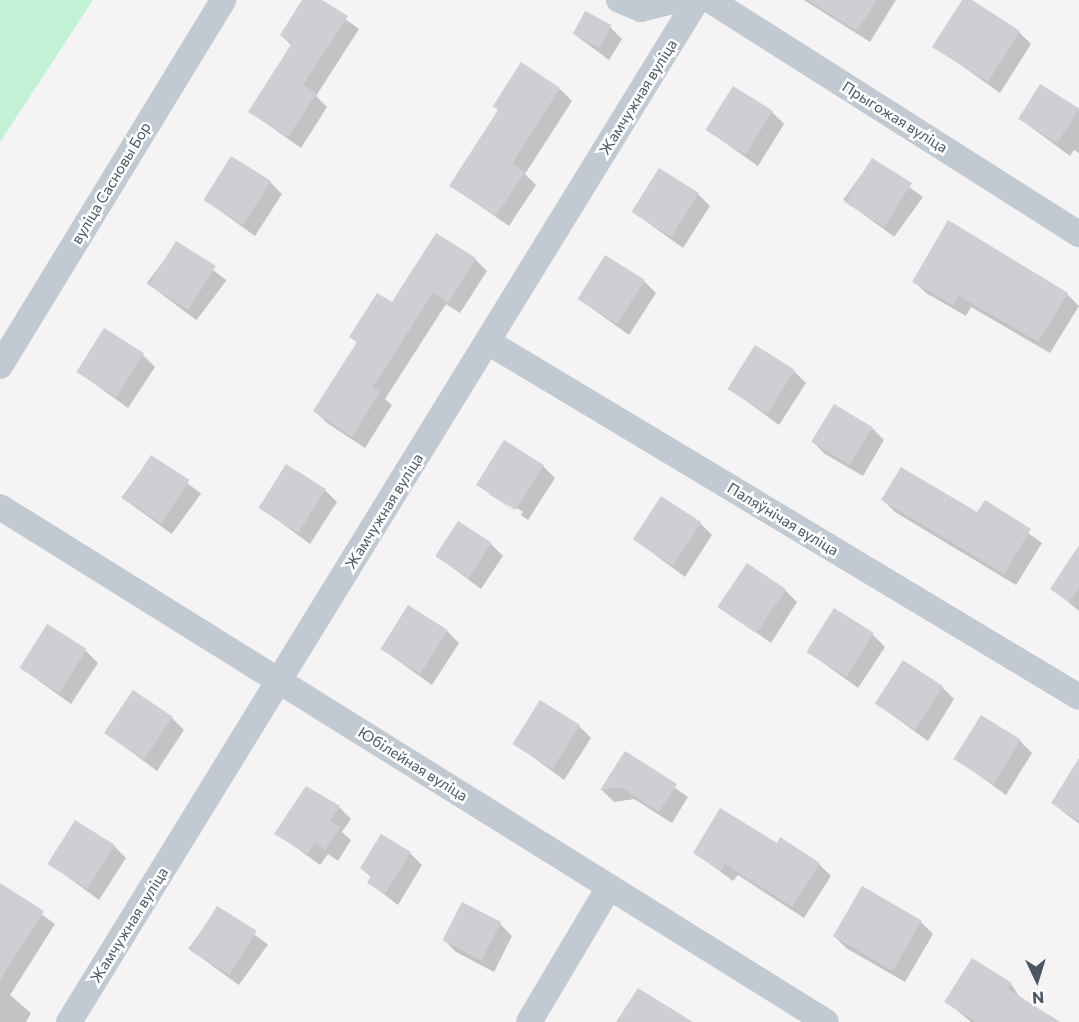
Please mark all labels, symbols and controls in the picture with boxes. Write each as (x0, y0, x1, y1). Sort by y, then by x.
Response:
street label: Жамчужная вуліца (595, 36, 681, 158)
street label: Прыгожая вуліца (839, 77, 951, 157)
street label: вуліца Сасновы Бор (68, 119, 154, 247)
street label: Жамчужная вуліца (341, 450, 427, 572)
street label: Паляўнічая вуліца (724, 479, 842, 559)
street label: Юбілейная вуліца (355, 723, 471, 805)
street label: Жамчужная вуліца (86, 864, 172, 986)
north arrow (1007, 950, 1067, 1010)
text: N (1032, 989, 1045, 1008)

